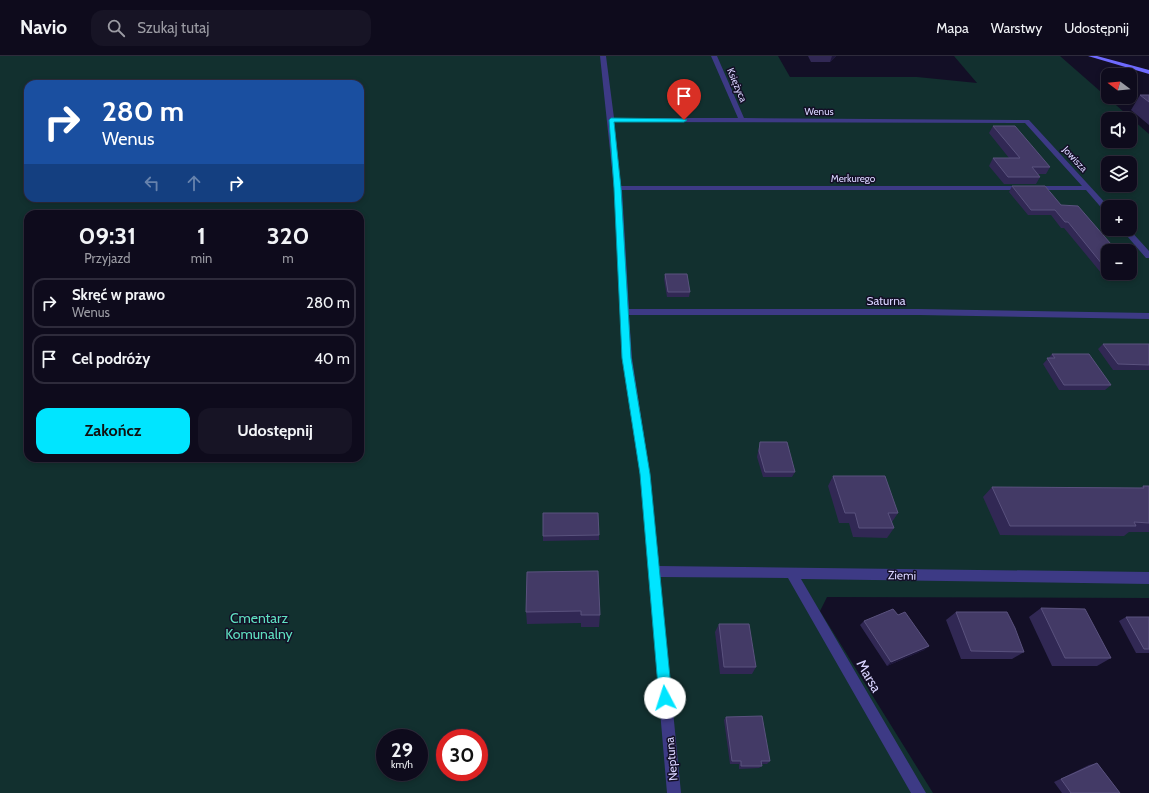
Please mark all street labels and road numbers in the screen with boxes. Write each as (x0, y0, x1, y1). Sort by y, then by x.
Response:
street label: Księżyca (724, 66, 750, 104)
street label: Wenus (804, 105, 834, 118)
street label: Jowisza (1059, 143, 1090, 175)
street label: Merkurego (831, 172, 876, 185)
street label: Saturna (866, 293, 906, 308)
street label: Ziemi (888, 567, 916, 583)
street label: Marsa (852, 656, 886, 696)
street label: Neptuna (662, 736, 680, 781)

